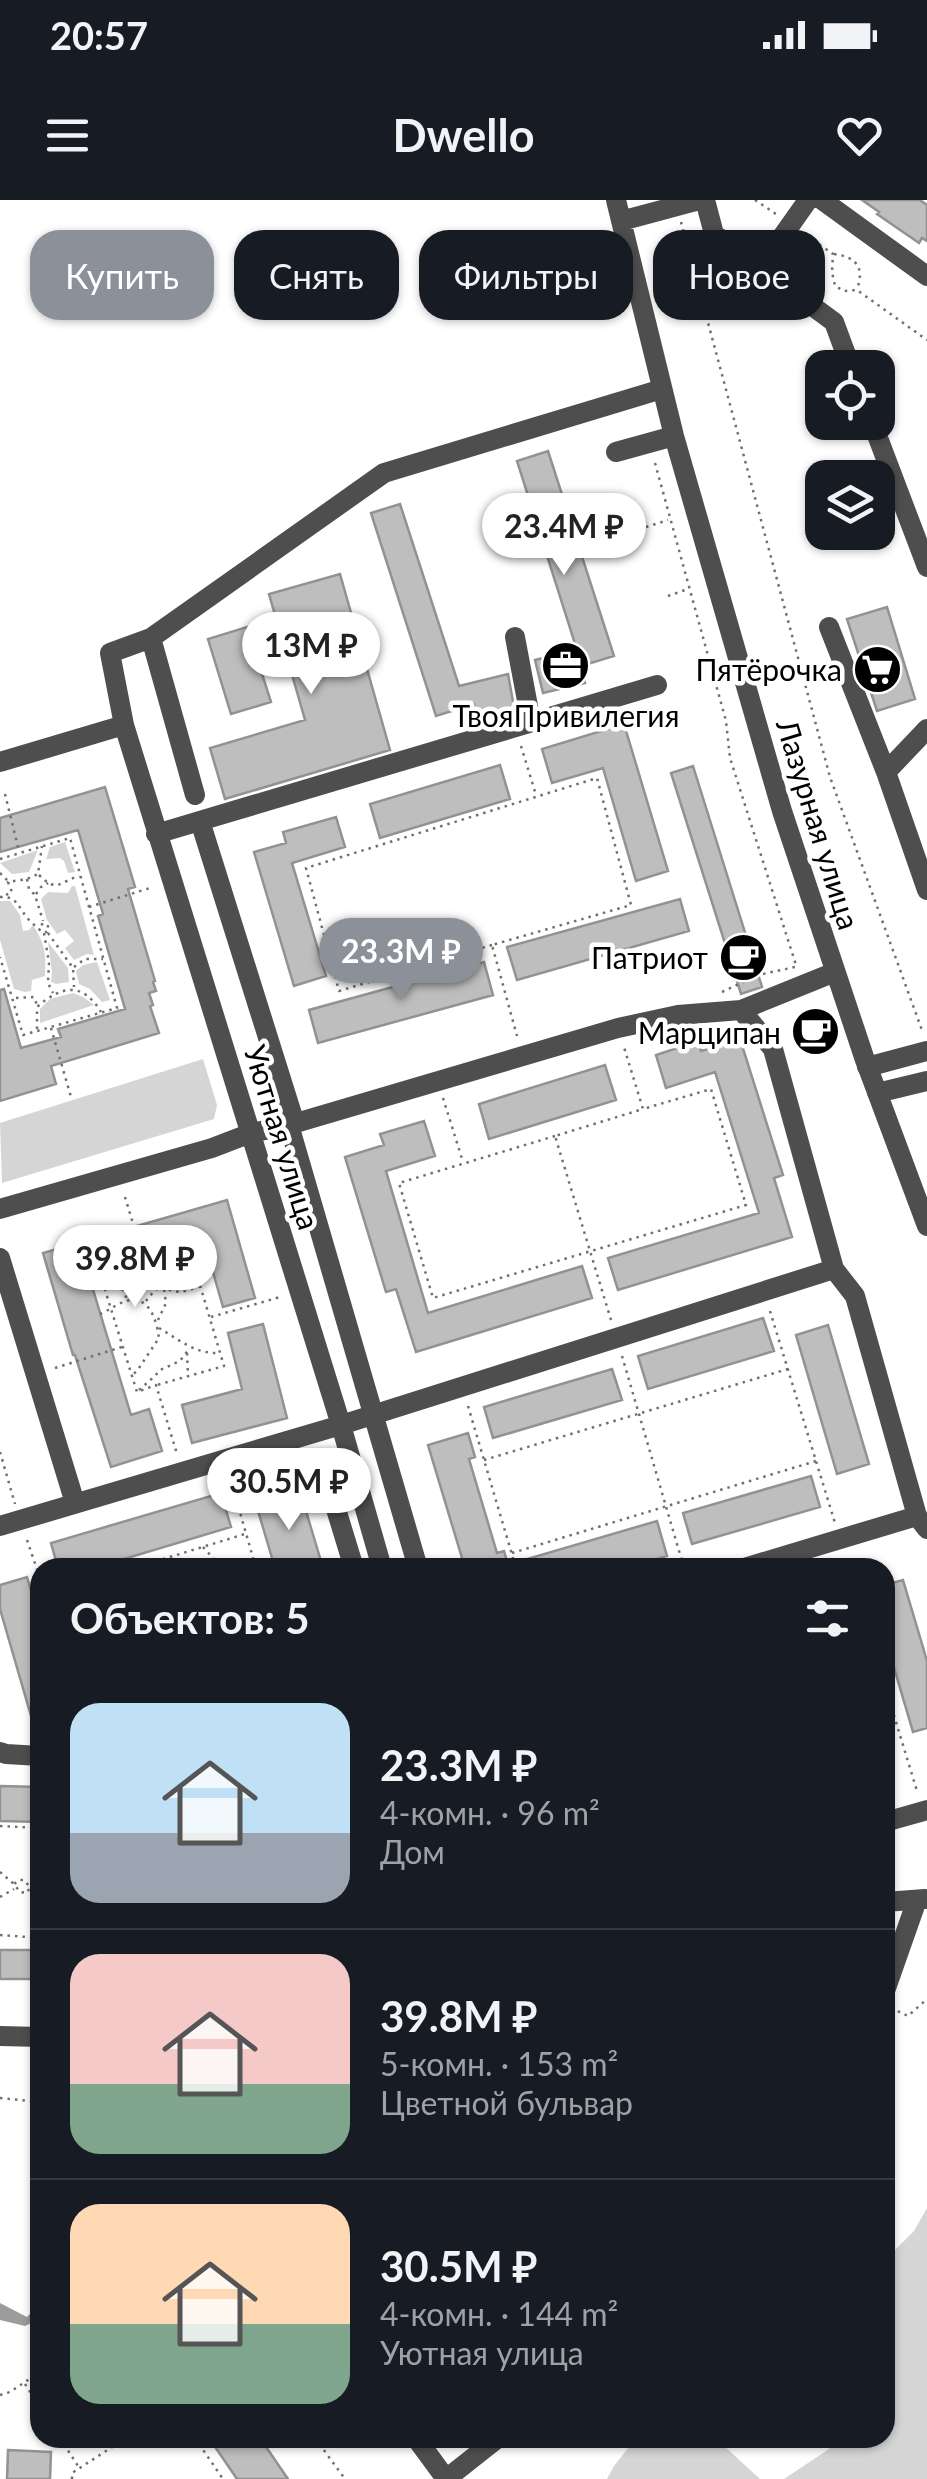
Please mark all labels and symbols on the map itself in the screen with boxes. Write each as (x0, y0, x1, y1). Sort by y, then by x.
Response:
pin: 23.4M ₽ (472, 493, 656, 578)
pin: 13M ₽ (241, 612, 381, 697)
office icon: ТвояПривилегия (540, 640, 592, 692)
supermarket icon: Пятёрочка (851, 643, 903, 695)
place label: Пятёрочка (695, 651, 842, 687)
place label: ТвояПривилегия (453, 697, 679, 733)
street label: Лазурная улица (770, 714, 868, 933)
pin: 23.3M ₽ (309, 918, 493, 1003)
cafe icon: Патриот (717, 931, 769, 983)
place label: Патриот (591, 939, 708, 975)
cafe icon: Марципан (790, 1006, 842, 1058)
place label: Марципан (638, 1014, 781, 1050)
street label: Уютная улица (238, 1040, 328, 1234)
pin: 39.8M ₽ (43, 1225, 227, 1310)
pin: 30.5M ₽ (197, 1448, 381, 1533)

